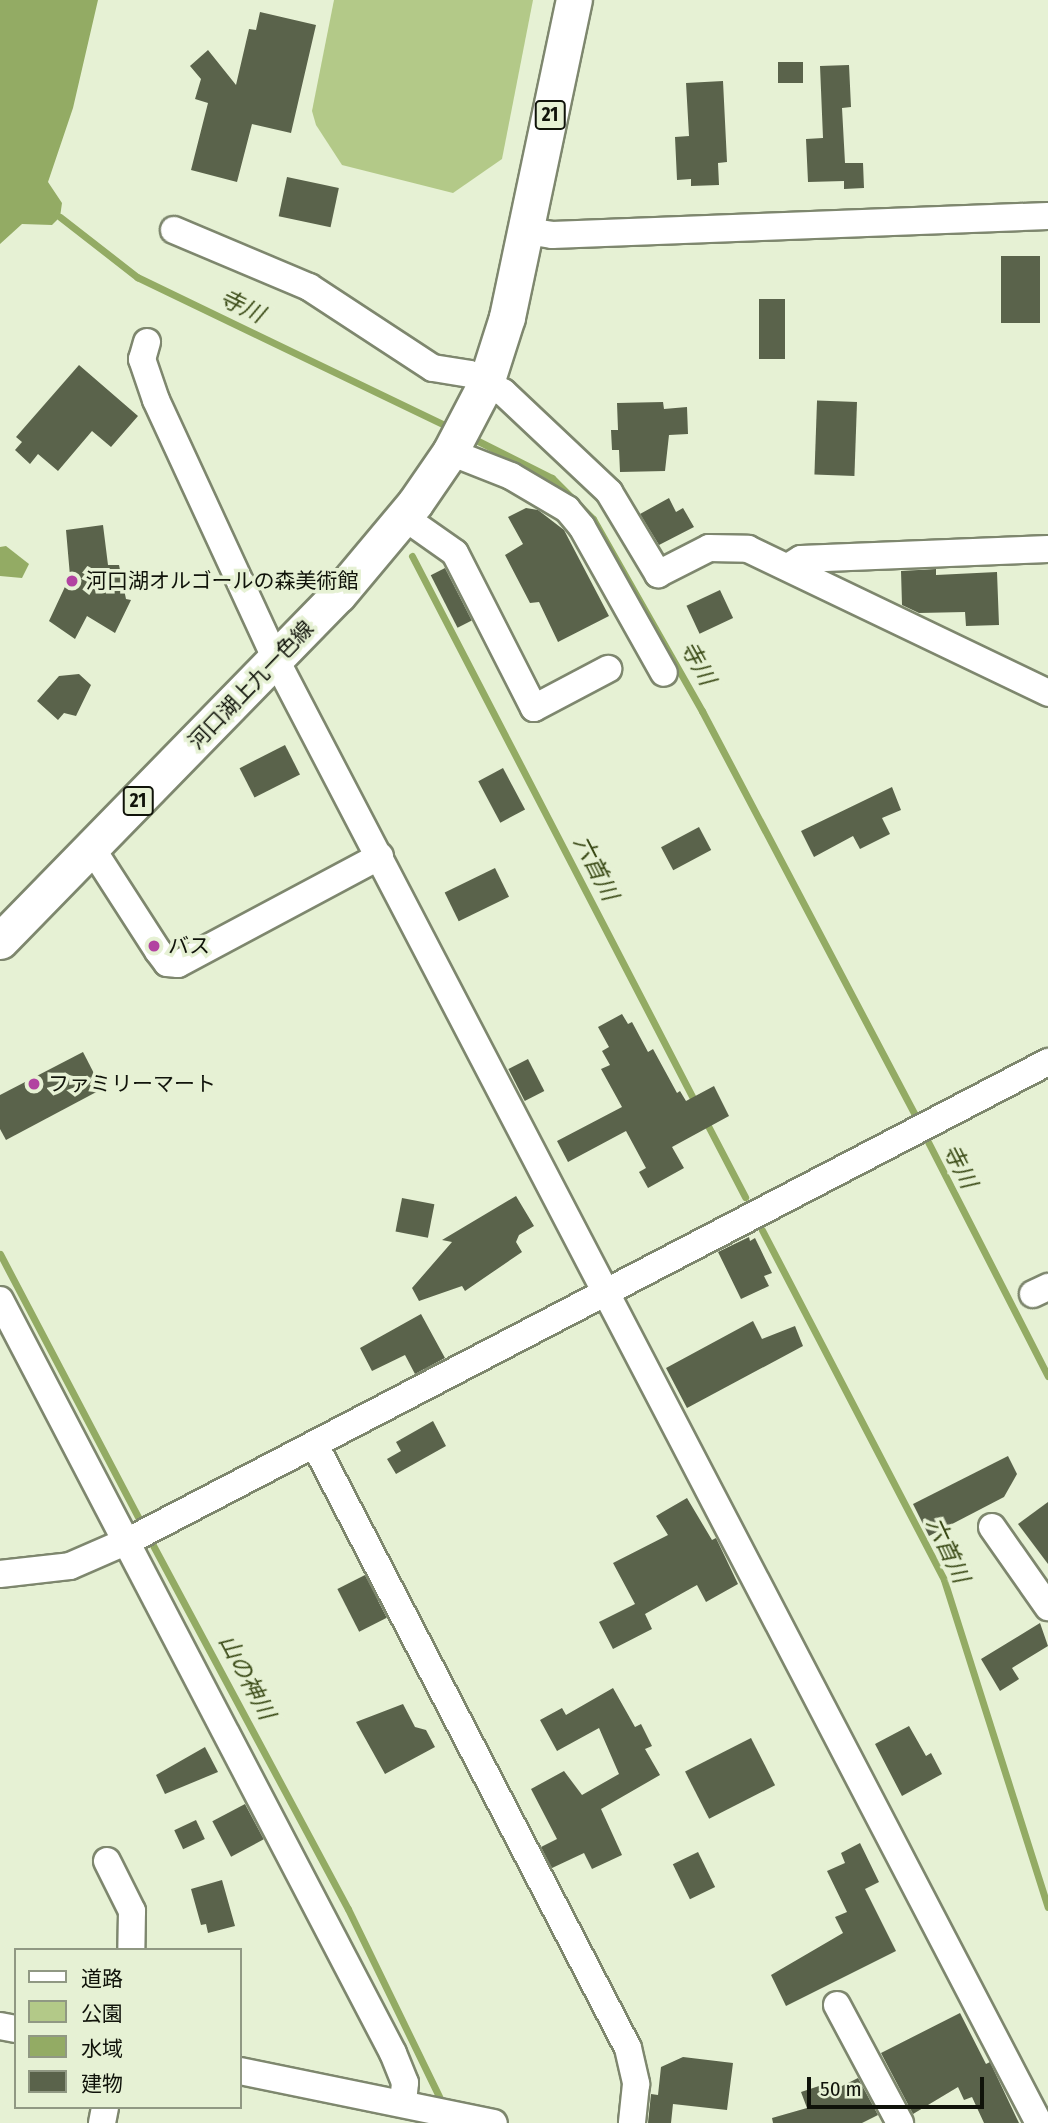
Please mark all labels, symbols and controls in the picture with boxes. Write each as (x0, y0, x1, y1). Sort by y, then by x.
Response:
road number: 21 (534, 99, 566, 130)
water label: 寺川 (215, 284, 269, 328)
place label: 河口湖オルゴールの森美術館 (86, 568, 359, 594)
marker: 河口湖オルゴールの森美術館 (64, 573, 80, 589)
street label: 河口湖上九一色線 (184, 616, 318, 754)
water label: 寺川 (675, 636, 721, 690)
road number: 21 (122, 786, 154, 816)
water label: 六首川 (568, 831, 624, 905)
place label: バス (168, 933, 210, 959)
marker: バス (146, 938, 162, 954)
place label: ファミリーマート (48, 1071, 216, 1097)
marker: ファミリーマート (26, 1076, 42, 1092)
water label: 寺川 (937, 1139, 983, 1193)
water label: 六首川 (921, 1513, 975, 1587)
water label: 山の神川 (213, 1630, 281, 1724)
legend (14, 1948, 242, 2109)
text: 道路 (81, 1966, 123, 1992)
text: 公園 (81, 2001, 123, 2027)
text: 水域 (81, 2036, 123, 2062)
scale bar (810, 2064, 987, 2108)
text: 建物 (81, 2071, 123, 2097)
text: 50 m (820, 2076, 862, 2102)

